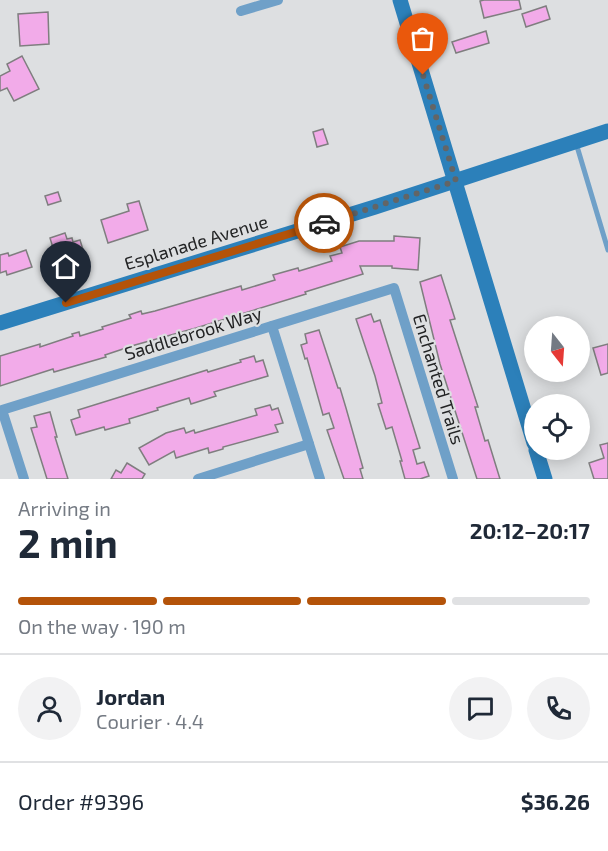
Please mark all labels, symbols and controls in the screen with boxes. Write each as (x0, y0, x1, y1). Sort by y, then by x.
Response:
pin (397, 13, 448, 75)
icon: bag (406, 22, 439, 55)
courier (294, 193, 354, 253)
icon: car (308, 207, 341, 240)
street label: Esplanade Avenue (121, 210, 271, 274)
pin (40, 241, 91, 303)
icon: home (49, 250, 82, 283)
street label: Saddlebrook Way (122, 302, 265, 364)
street label: Enchanted Trails (409, 311, 469, 447)
north arrow (524, 316, 590, 382)
map controls (524, 316, 590, 460)
button: locate (524, 394, 590, 460)
text: Arriving in (18, 496, 111, 520)
text: 20:12–20:17 (470, 517, 590, 543)
text: 2 min (18, 519, 118, 566)
text: On the way · 190 m (18, 614, 186, 638)
button: person (18, 677, 81, 740)
button: chat (449, 677, 512, 740)
button: phone (527, 677, 590, 740)
text: Jordan (96, 683, 165, 709)
text: Courier · 4.4 (96, 709, 204, 733)
text: Order #9396 (18, 788, 144, 814)
text: $36.26 (521, 788, 590, 814)

